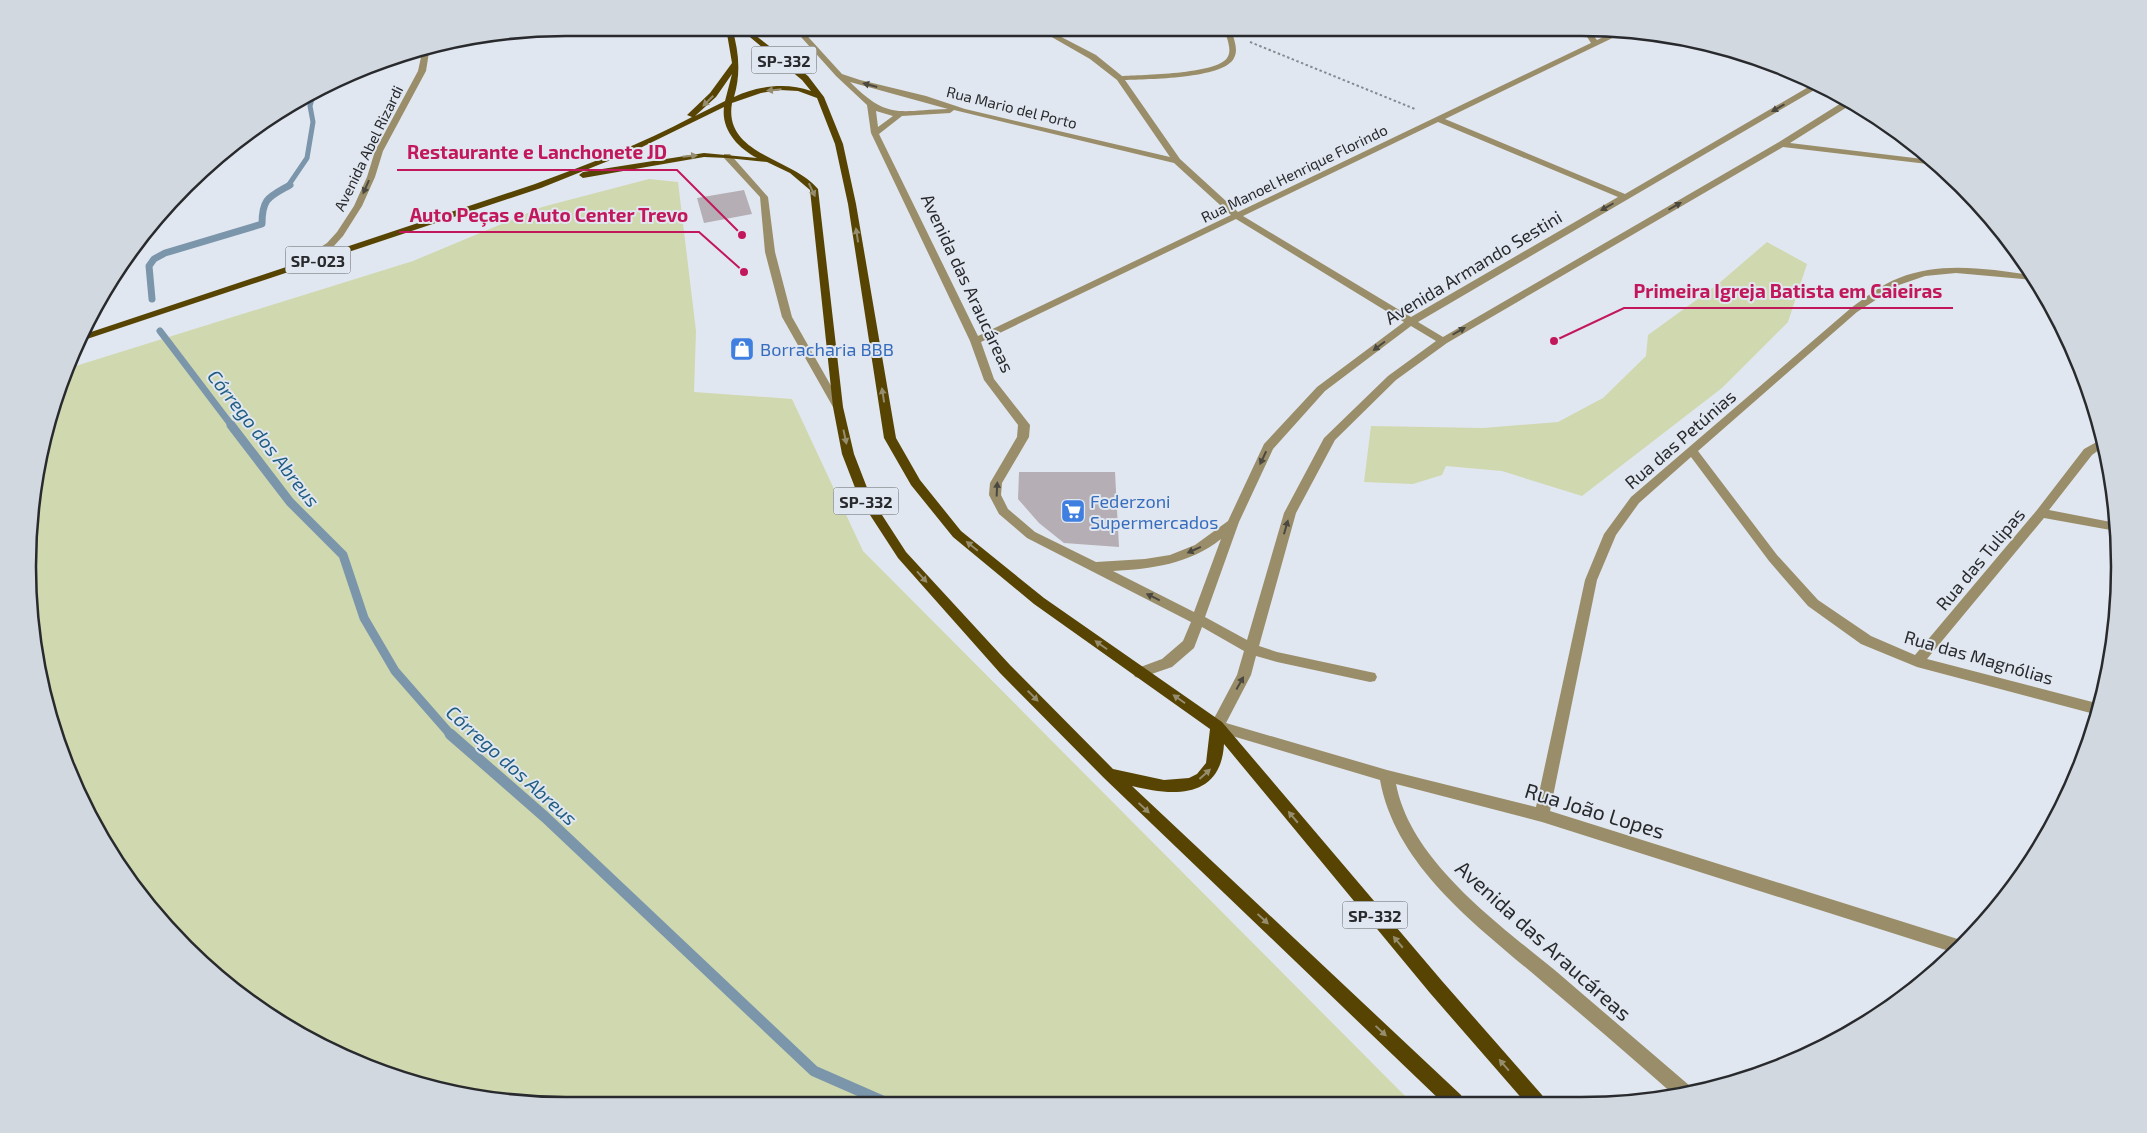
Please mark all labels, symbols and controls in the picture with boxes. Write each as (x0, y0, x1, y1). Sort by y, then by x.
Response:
road number: SP-332 (752, 46, 816, 74)
one-way arrow (862, 81, 877, 89)
street label: Avenida Abel Rizardi (330, 82, 406, 214)
street label: Rua Mario del Porto (945, 82, 1079, 132)
one-way arrow (765, 86, 781, 94)
one-way arrow (702, 95, 714, 107)
one-way arrow (1771, 104, 1784, 113)
street label: Rua Manoel Henrique Florindo (1198, 120, 1390, 226)
callout: Restaurante e Lanchonete JD (397, 136, 677, 170)
text: Restaurante e Lanchonete JD (407, 140, 667, 163)
one-way arrow (683, 152, 699, 160)
one-way arrow (362, 180, 370, 194)
one-way arrow (809, 183, 817, 197)
street label: Avenida das Araucáreas (917, 190, 1019, 376)
callout: Auto Peças e Auto Center Trevo (399, 198, 699, 232)
one-way arrow (1667, 202, 1682, 210)
text: Auto Peças e Auto Center Trevo (410, 203, 688, 227)
one-way arrow (1601, 203, 1614, 212)
street label: Avenida Armando Sestini (1380, 205, 1566, 329)
one-way arrow (853, 226, 861, 242)
road number: SP-023 (286, 246, 350, 274)
callout: Primeira Igreja Batista em Caieiras (1624, 274, 1953, 308)
text: Primeira Igreja Batista em Caieiras (1634, 279, 1942, 302)
one-way arrow (1452, 327, 1465, 336)
shop icon: Borracharia BBB (729, 336, 755, 362)
place label: Borracharia BBB (760, 338, 894, 360)
one-way arrow (1372, 341, 1386, 351)
water label: Córrego dos Abreus (203, 365, 325, 511)
street label: Rua das Petúnias (1620, 385, 1740, 493)
one-way arrow (879, 387, 887, 403)
one-way arrow (841, 429, 849, 445)
one-way arrow (1259, 451, 1267, 465)
one-way arrow (993, 481, 1001, 497)
road number: SP-332 (834, 488, 898, 514)
place label: Federzoni Supermercados (1090, 490, 1218, 533)
supermarket icon: Federzoni Supermercados (1060, 498, 1086, 524)
street label: Rua das Tulipas (1931, 503, 2029, 615)
one-way arrow (1282, 520, 1290, 535)
one-way arrow (966, 541, 979, 552)
one-way arrow (1187, 547, 1201, 555)
one-way arrow (916, 571, 928, 583)
one-way arrow (1146, 593, 1160, 601)
street label: Rua das Magnólias (1902, 625, 2056, 689)
one-way arrow (1094, 640, 1108, 650)
one-way arrow (1236, 676, 1244, 690)
one-way arrow (1027, 690, 1039, 702)
one-way arrow (1172, 694, 1185, 704)
water label: Córrego dos Abreus (442, 700, 582, 830)
one-way arrow (1199, 769, 1211, 780)
street label: Rua João Lopes (1522, 777, 1668, 843)
one-way arrow (1138, 802, 1150, 814)
one-way arrow (1288, 811, 1299, 824)
street label: Avenida das Araucáreas (1451, 855, 1637, 1025)
road number: SP-332 (1342, 902, 1408, 928)
one-way arrow (1256, 913, 1268, 925)
one-way arrow (1392, 935, 1403, 948)
one-way arrow (1374, 1025, 1386, 1037)
one-way arrow (1498, 1059, 1510, 1071)

